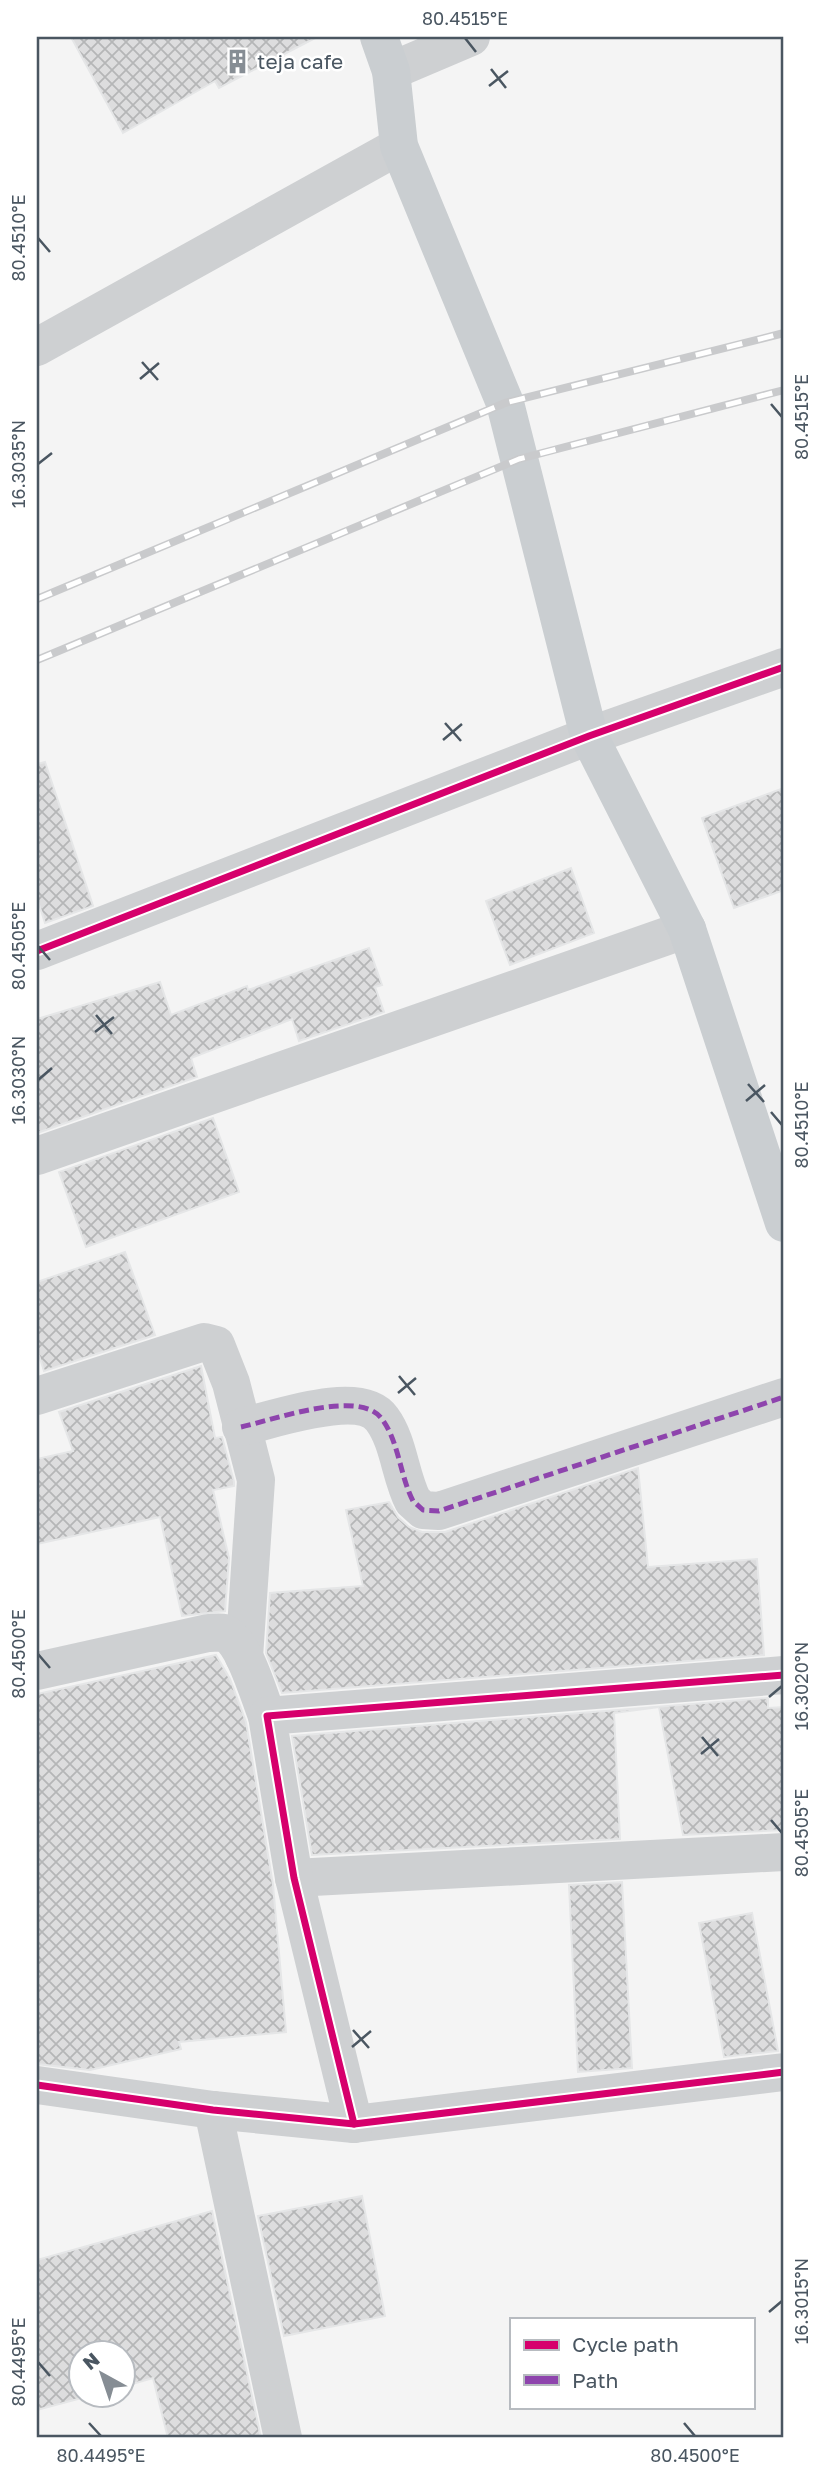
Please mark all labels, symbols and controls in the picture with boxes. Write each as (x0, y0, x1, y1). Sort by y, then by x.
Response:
text: 80.4515°E (422, 7, 508, 29)
building icon: teja cafe (223, 48, 251, 76)
place label: teja cafe (257, 48, 343, 74)
text: 80.4510°E (7, 195, 29, 281)
text: 80.4515°E (790, 374, 812, 460)
text: 16.3035°N (7, 420, 29, 508)
text: 80.4505°E (7, 902, 29, 990)
text: 16.3030°N (7, 1035, 29, 1125)
text: 80.4510°E (790, 1082, 812, 1168)
text: 80.4500°E (7, 1609, 29, 1699)
text: 16.3020°N (790, 1641, 812, 1731)
text: 80.4505°E (790, 1789, 812, 1877)
text: 16.3015°N (790, 2258, 812, 2344)
text: 80.4495°E (7, 2318, 29, 2406)
legend (510, 2318, 754, 2408)
text: Cycle path (572, 2331, 679, 2357)
north arrow (66, 2338, 136, 2408)
text: N (78, 2347, 104, 2374)
text: Path (572, 2367, 619, 2393)
text: 80.4495°E (57, 2444, 145, 2466)
text: 80.4500°E (650, 2444, 740, 2466)

